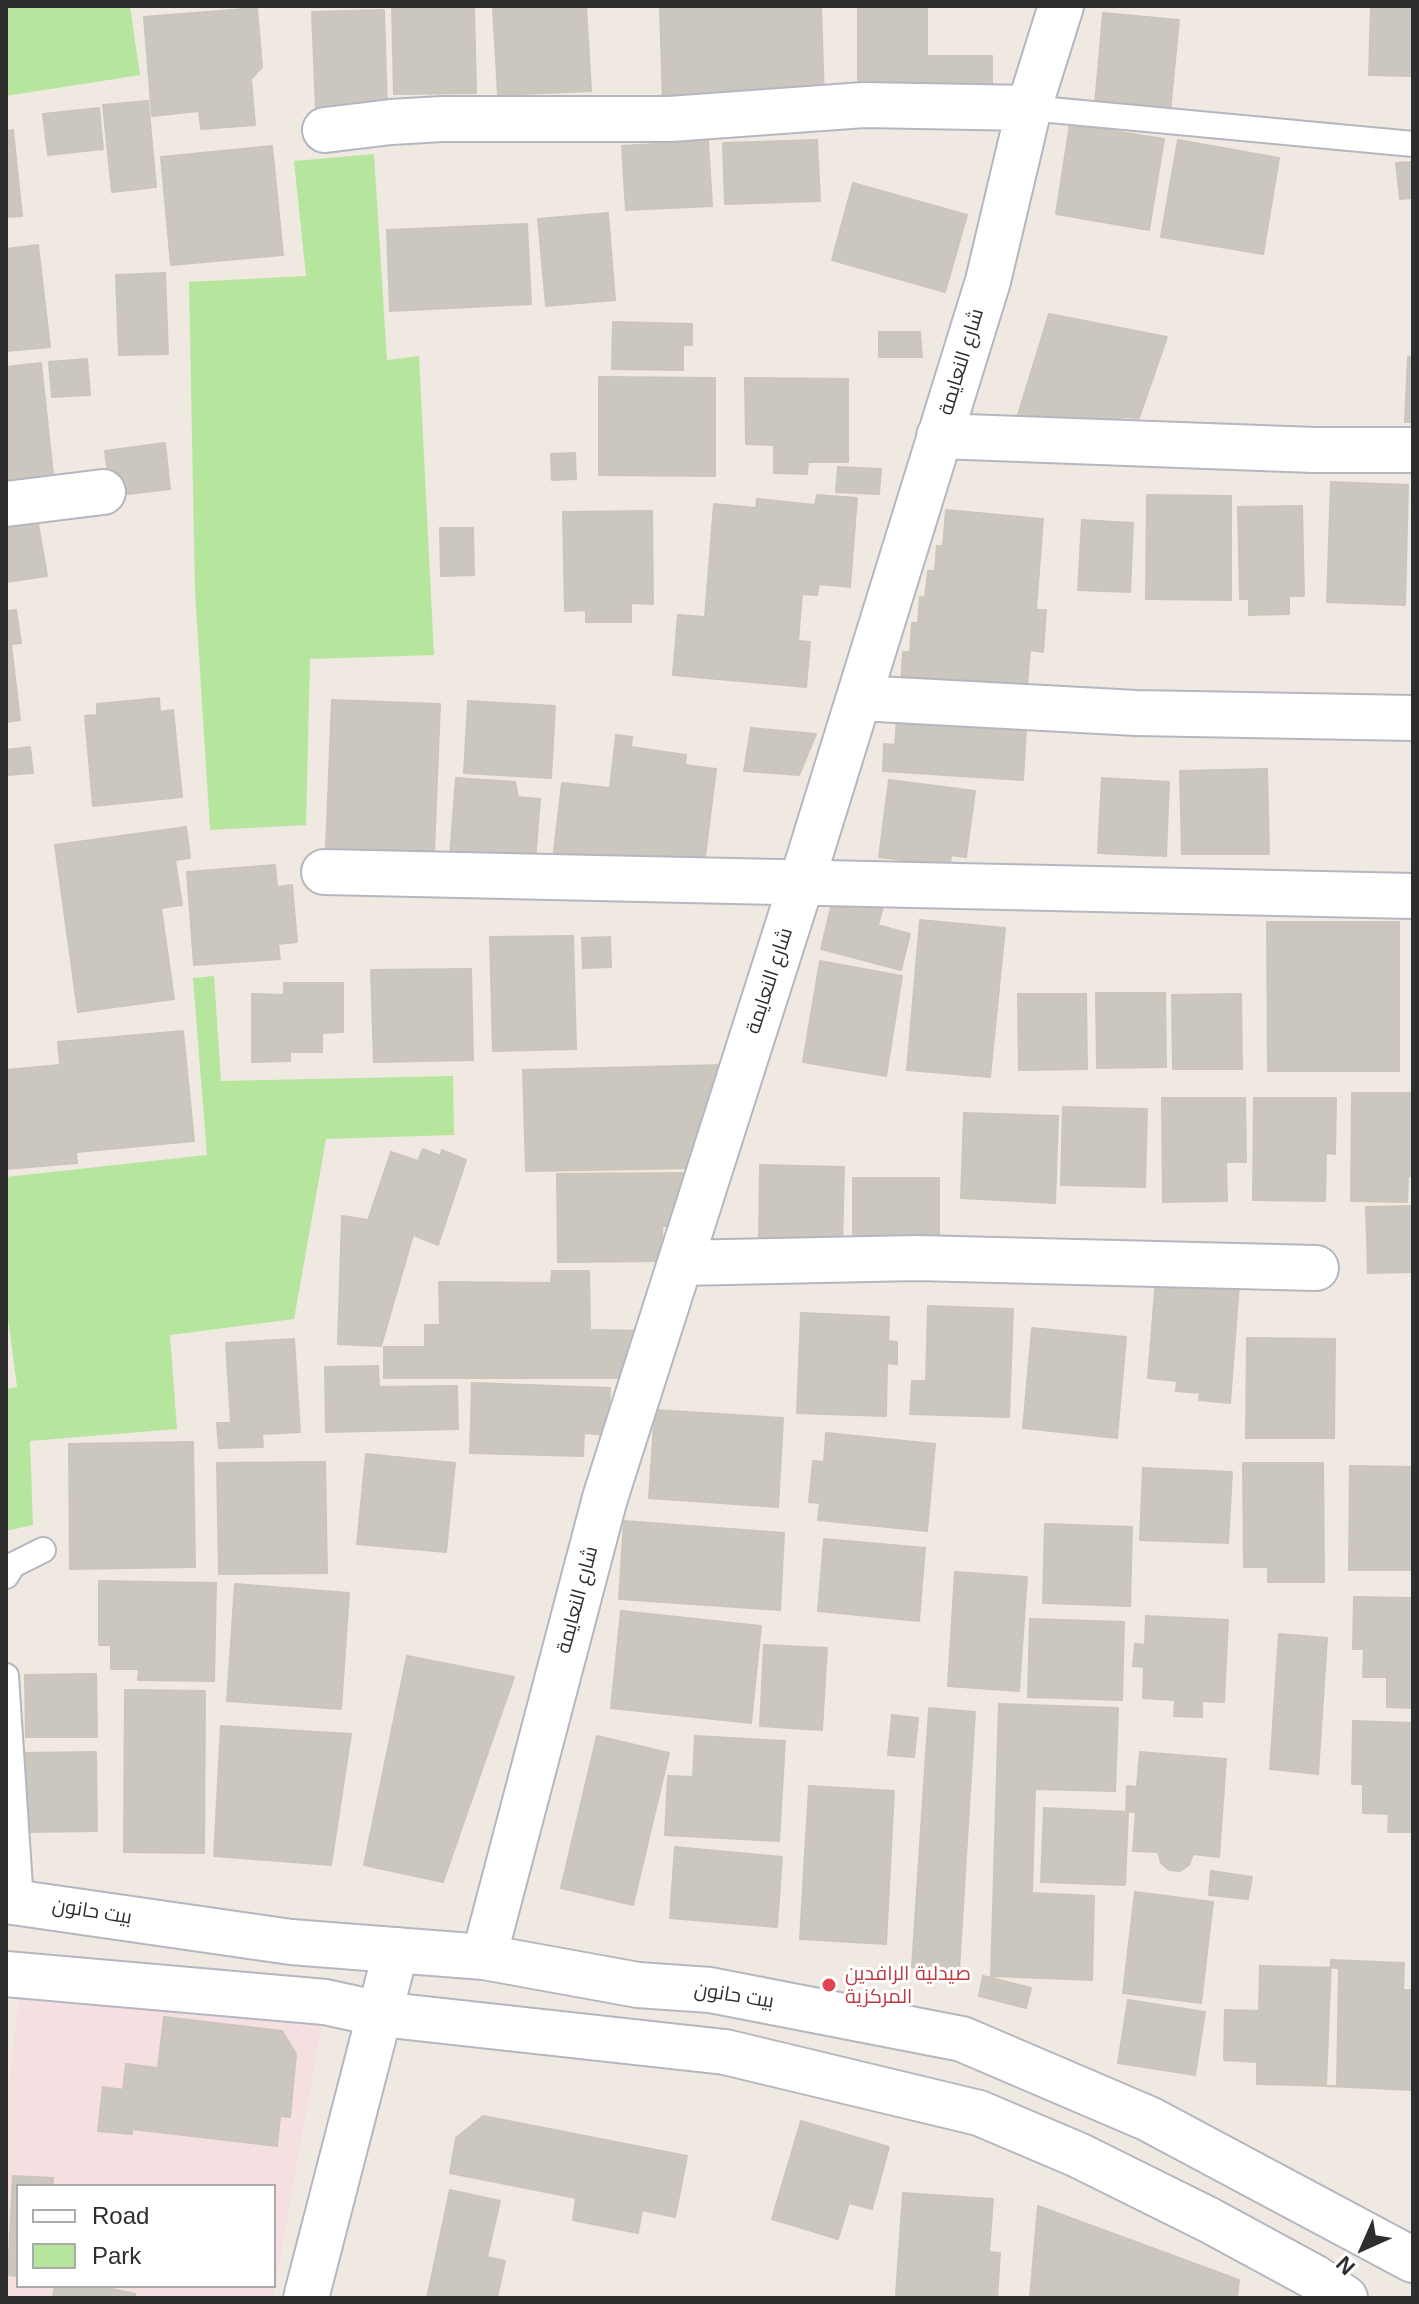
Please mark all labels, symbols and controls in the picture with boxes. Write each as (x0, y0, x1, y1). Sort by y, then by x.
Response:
street label: شارع النعايمة (934, 306, 990, 418)
street label: شارع النعايمة (742, 925, 798, 1037)
street label: شارع النعايمة (552, 1544, 604, 1656)
street label: بيت حانون (50, 1894, 134, 1930)
place label: صيدلية الرافدين المركزية (845, 1962, 971, 2009)
marker: صيدلية الرافدين المركزية (820, 1976, 838, 1994)
street label: بيت حانون (692, 1978, 776, 2014)
legend (16, 2184, 276, 2288)
text: Road (92, 2202, 149, 2229)
north arrow (1323, 2208, 1403, 2288)
text: Park (92, 2242, 141, 2269)
text: N (1331, 2251, 1360, 2280)

